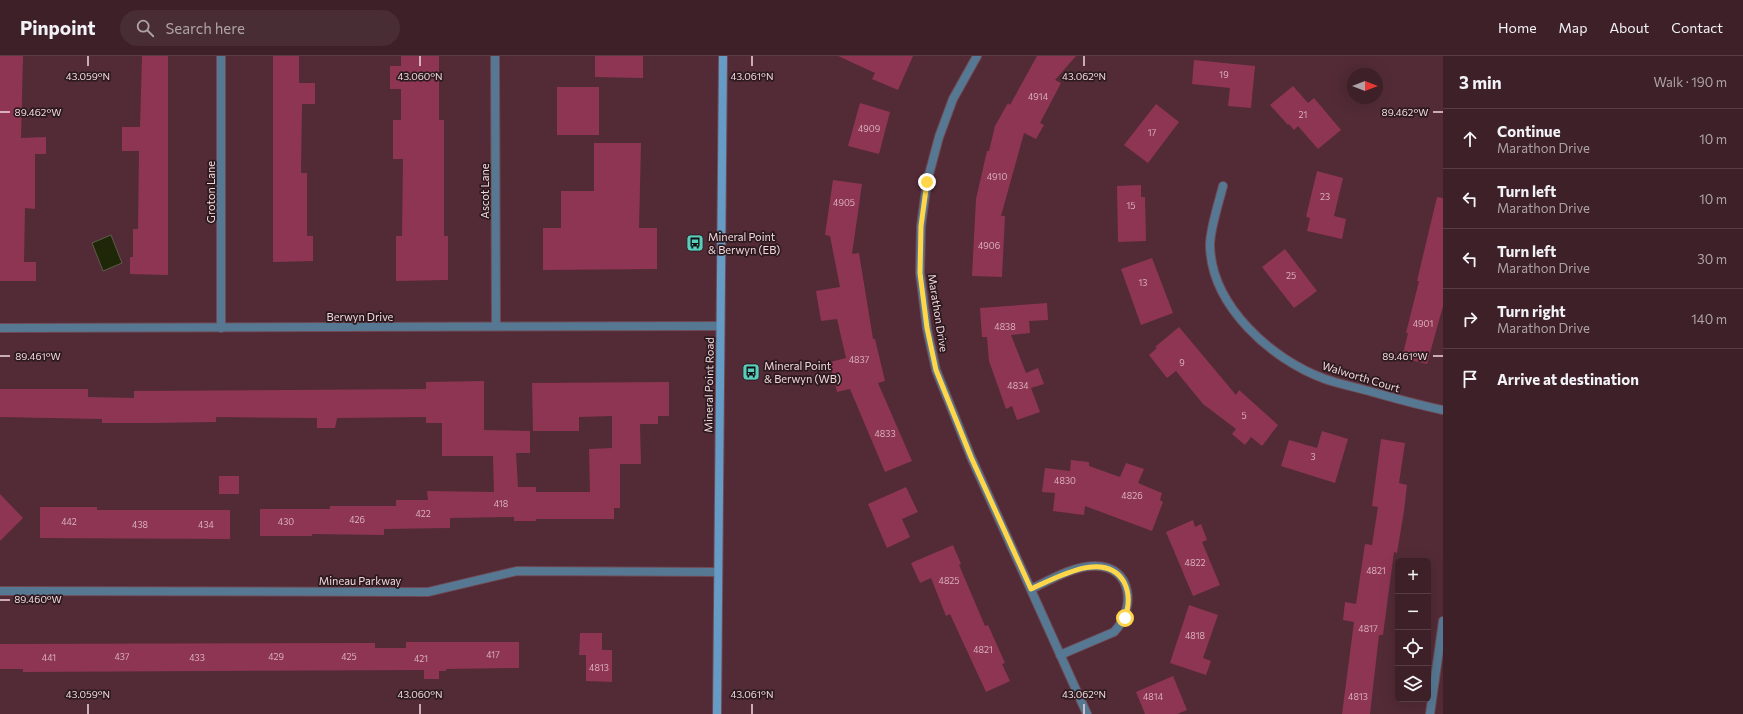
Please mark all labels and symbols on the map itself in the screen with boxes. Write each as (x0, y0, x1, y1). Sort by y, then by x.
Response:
north arrow (1347, 68, 1383, 104)
house number: 19 (1219, 69, 1229, 80)
text: 43.059°N (66, 70, 110, 82)
text: 43.060°N (397, 70, 443, 82)
text: 43.061°N (731, 70, 773, 82)
text: 43.062°N (1062, 70, 1106, 82)
house number: 4914 (1028, 91, 1049, 102)
text: 89.462°W (15, 106, 61, 118)
text: 89.462°W (1382, 106, 1428, 118)
house number: 21 (1299, 109, 1307, 120)
house number: 4909 (858, 123, 880, 134)
house number: 17 (1148, 127, 1157, 138)
street label: Groton Lane (204, 161, 217, 223)
street label: Ascot Lane (478, 163, 491, 219)
house number: 4910 (987, 171, 1007, 182)
route end (918, 173, 936, 191)
house number: 23 (1320, 191, 1330, 202)
house number: 4905 (833, 197, 855, 208)
house number: 15 (1126, 200, 1136, 211)
place label: Mineral Point & Berwyn (EB) (708, 230, 780, 256)
bus stop icon: Mineral Point & Berwyn (EB) (685, 233, 705, 253)
house number: 4906 (978, 240, 1000, 251)
house number: 25 (1286, 270, 1296, 281)
street label: Marathon Drive (926, 273, 951, 353)
house number: 13 (1139, 277, 1147, 288)
street label: Berwyn Drive (327, 310, 394, 323)
house number: 4901 (1413, 318, 1433, 329)
house number: 4838 (994, 321, 1016, 332)
street label: Mineral Point Road (701, 337, 716, 433)
text: 89.461°W (15, 350, 61, 362)
text: 89.461°W (1382, 350, 1428, 362)
house number: 4837 (849, 354, 870, 365)
house number: 9 (1179, 357, 1185, 368)
street label: Walworth Court (1321, 358, 1402, 395)
place label: Mineral Point & Berwyn (WB) (764, 359, 841, 385)
bus stop icon: Mineral Point & Berwyn (WB) (741, 362, 761, 382)
house number: 4834 (1007, 380, 1029, 391)
house number: 5 (1241, 410, 1247, 421)
house number: 4833 (874, 428, 896, 439)
house number: 3 (1310, 451, 1316, 462)
house number: 4830 (1054, 475, 1076, 486)
house number: 4826 (1121, 490, 1143, 501)
house number: 418 (494, 498, 508, 509)
house number: 422 (415, 508, 431, 519)
house number: 426 (349, 514, 365, 525)
house number: 442 (61, 516, 77, 527)
house number: 430 (278, 516, 294, 527)
house number: 438 (132, 519, 148, 530)
house number: 434 (198, 519, 215, 530)
house number: 4822 (1185, 557, 1205, 568)
house number: 4821 (1366, 565, 1386, 576)
street label: Mineau Parkway (319, 574, 402, 587)
house number: 4825 (939, 575, 960, 586)
text: 89.460°W (14, 593, 62, 605)
route start (1116, 609, 1134, 627)
house number: 4817 (1358, 623, 1378, 634)
house number: 4818 (1185, 630, 1205, 641)
house number: 4821 (973, 644, 993, 655)
house number: 417 (486, 649, 500, 660)
house number: 437 (114, 651, 130, 662)
house number: 429 (268, 651, 284, 662)
house number: 425 (341, 651, 357, 662)
house number: 441 (42, 652, 56, 663)
house number: 433 (189, 652, 205, 663)
house number: 421 (414, 653, 428, 664)
house number: 4813 (589, 662, 609, 673)
text: 43.059°N (66, 688, 110, 700)
text: 43.060°N (397, 688, 443, 700)
text: 43.061°N (731, 688, 773, 700)
text: 43.062°N (1062, 688, 1106, 700)
house number: 4814 (1143, 691, 1164, 702)
house number: 4813 (1348, 691, 1368, 702)

